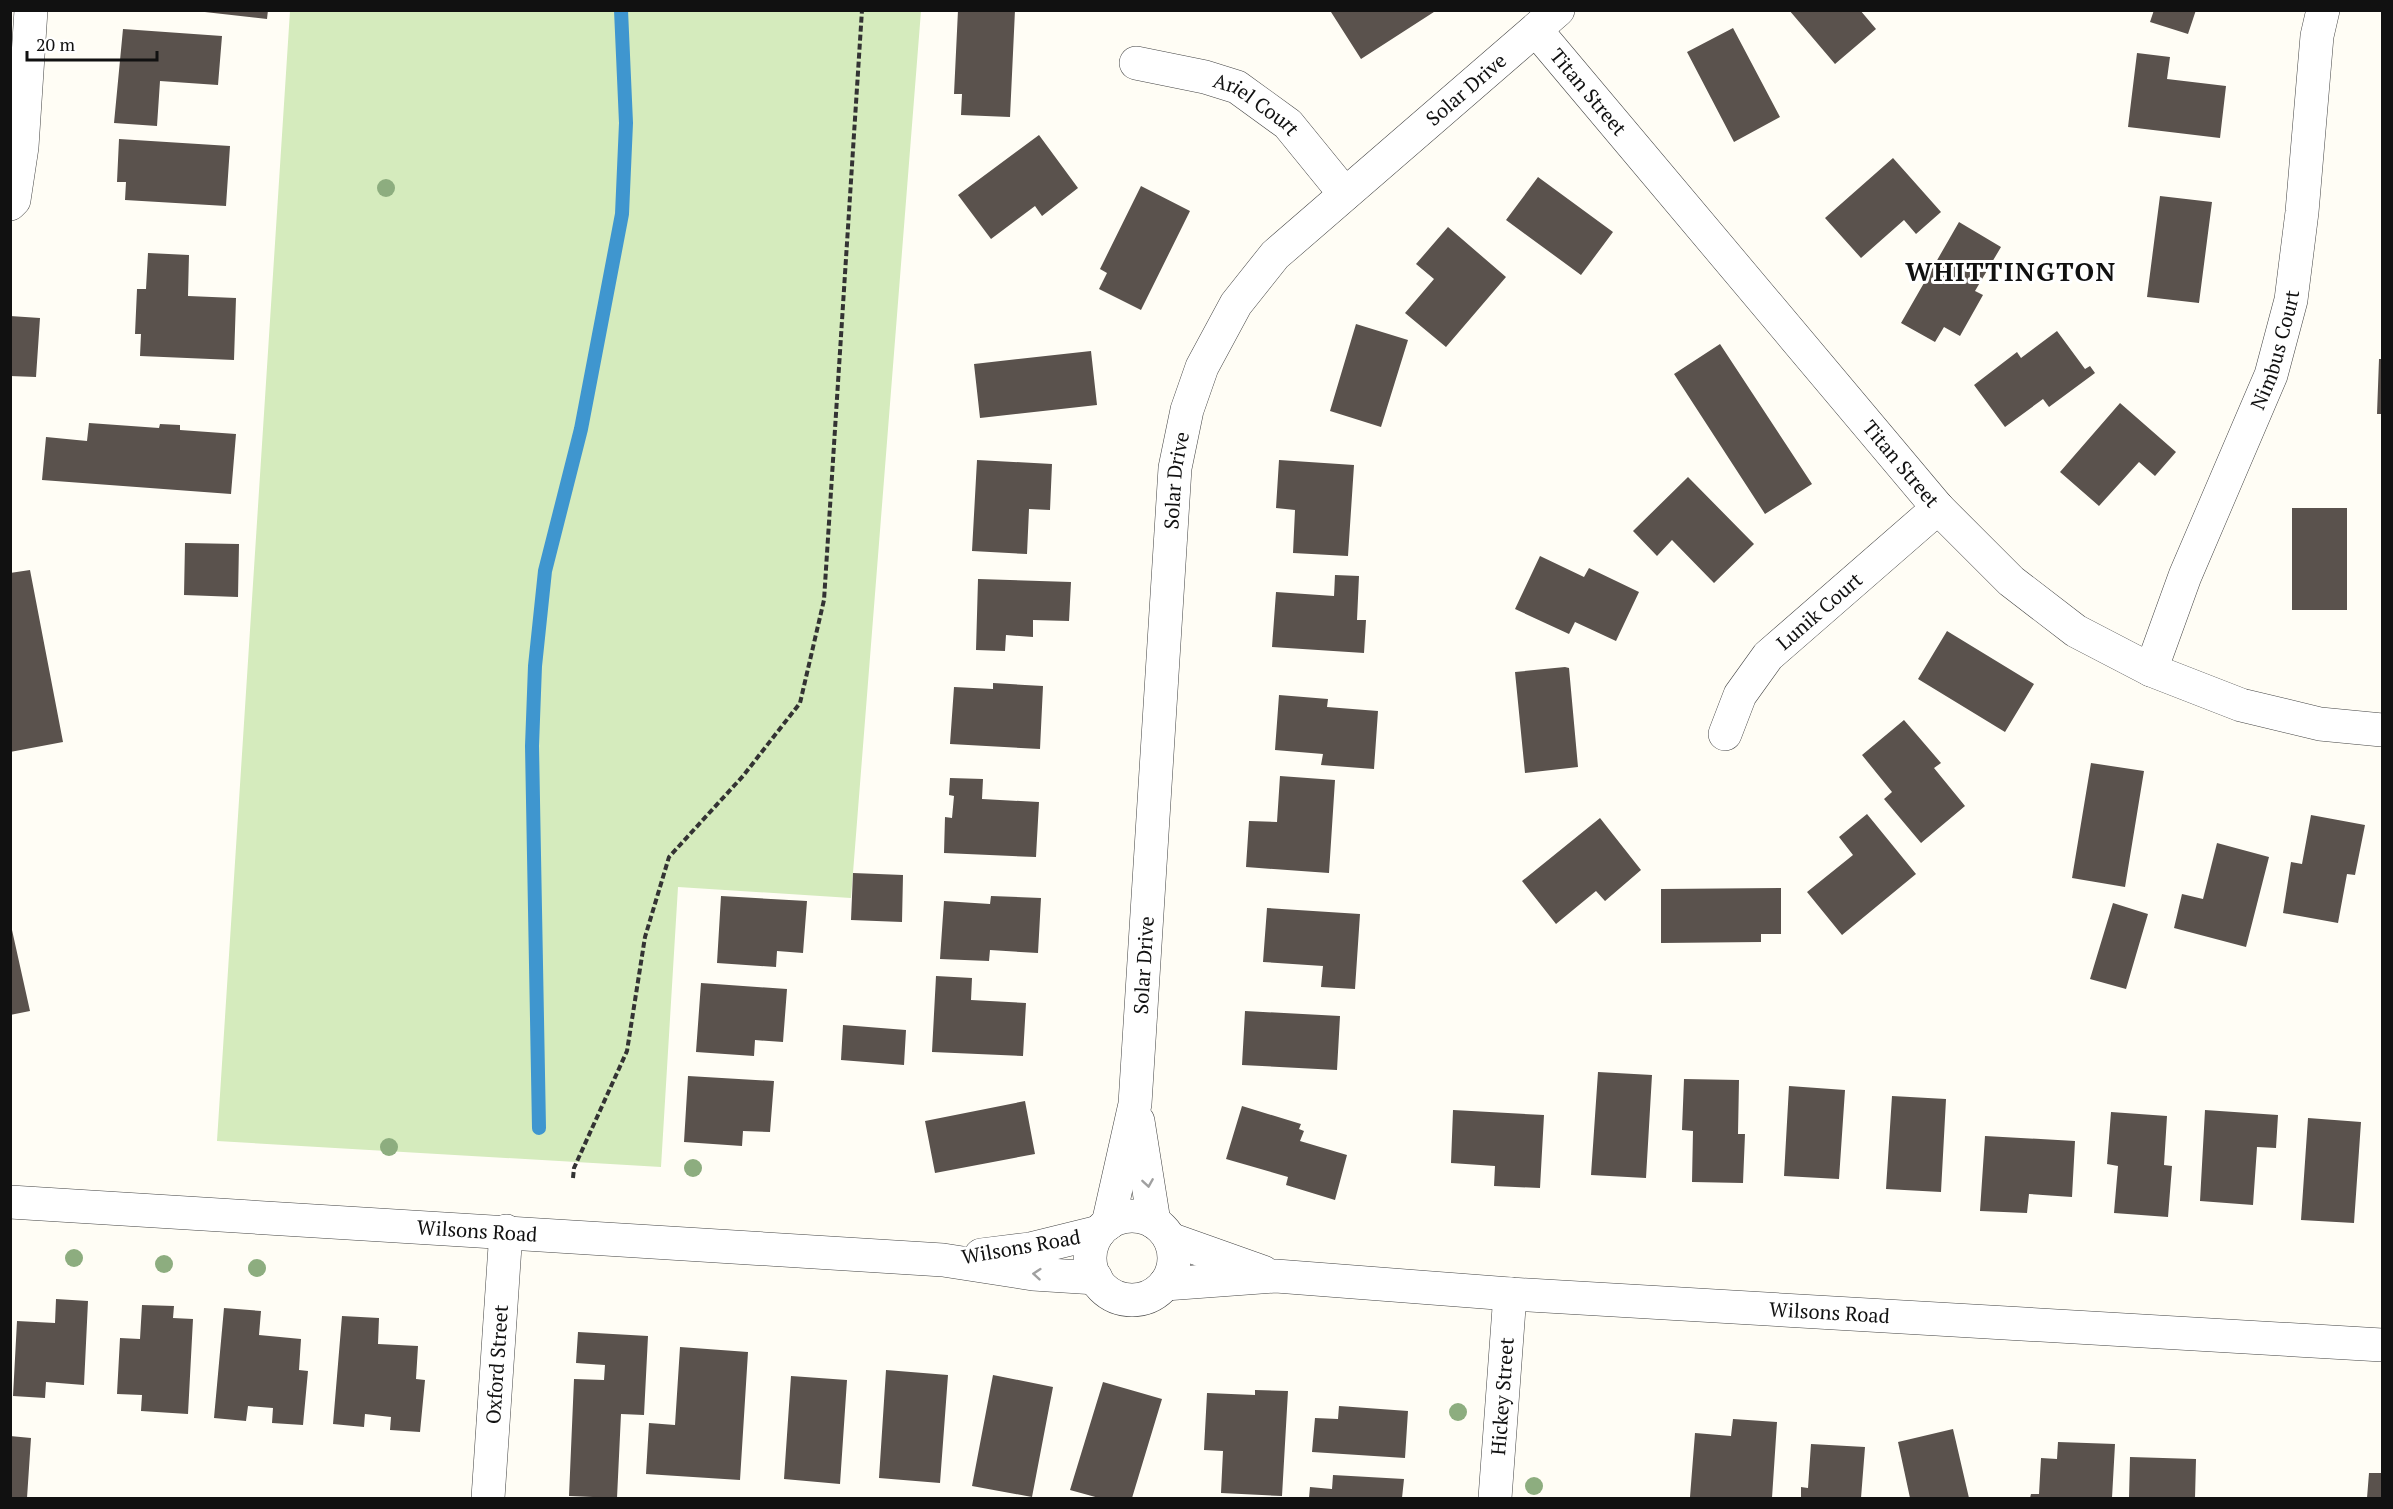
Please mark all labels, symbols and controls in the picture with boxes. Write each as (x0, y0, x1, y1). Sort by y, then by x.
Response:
scale bar (27, 24, 158, 62)
text: 20 m (36, 32, 76, 56)
street label: Titan Street (1544, 42, 1633, 141)
street label: Solar Drive (1420, 47, 1512, 132)
street label: Ariel Court (1210, 66, 1306, 141)
district label: WHITTINGTON (1905, 254, 2117, 288)
street label: Nimbus Court (2244, 288, 2305, 414)
street label: Titan Street (1857, 414, 1946, 513)
street label: Solar Drive (1157, 429, 1195, 530)
street label: Lunik Court (1770, 566, 1868, 656)
street label: Solar Drive (1127, 915, 1160, 1015)
one-way arrow (1141, 1178, 1153, 1188)
street label: Wilsons Road (416, 1213, 538, 1248)
street label: Wilsons Road (959, 1223, 1083, 1270)
one-way arrow (1033, 1268, 1042, 1281)
street label: Wilsons Road (1769, 1295, 1890, 1329)
street label: Oxford Street (479, 1303, 514, 1425)
street label: Hickey Street (1484, 1336, 1520, 1456)

